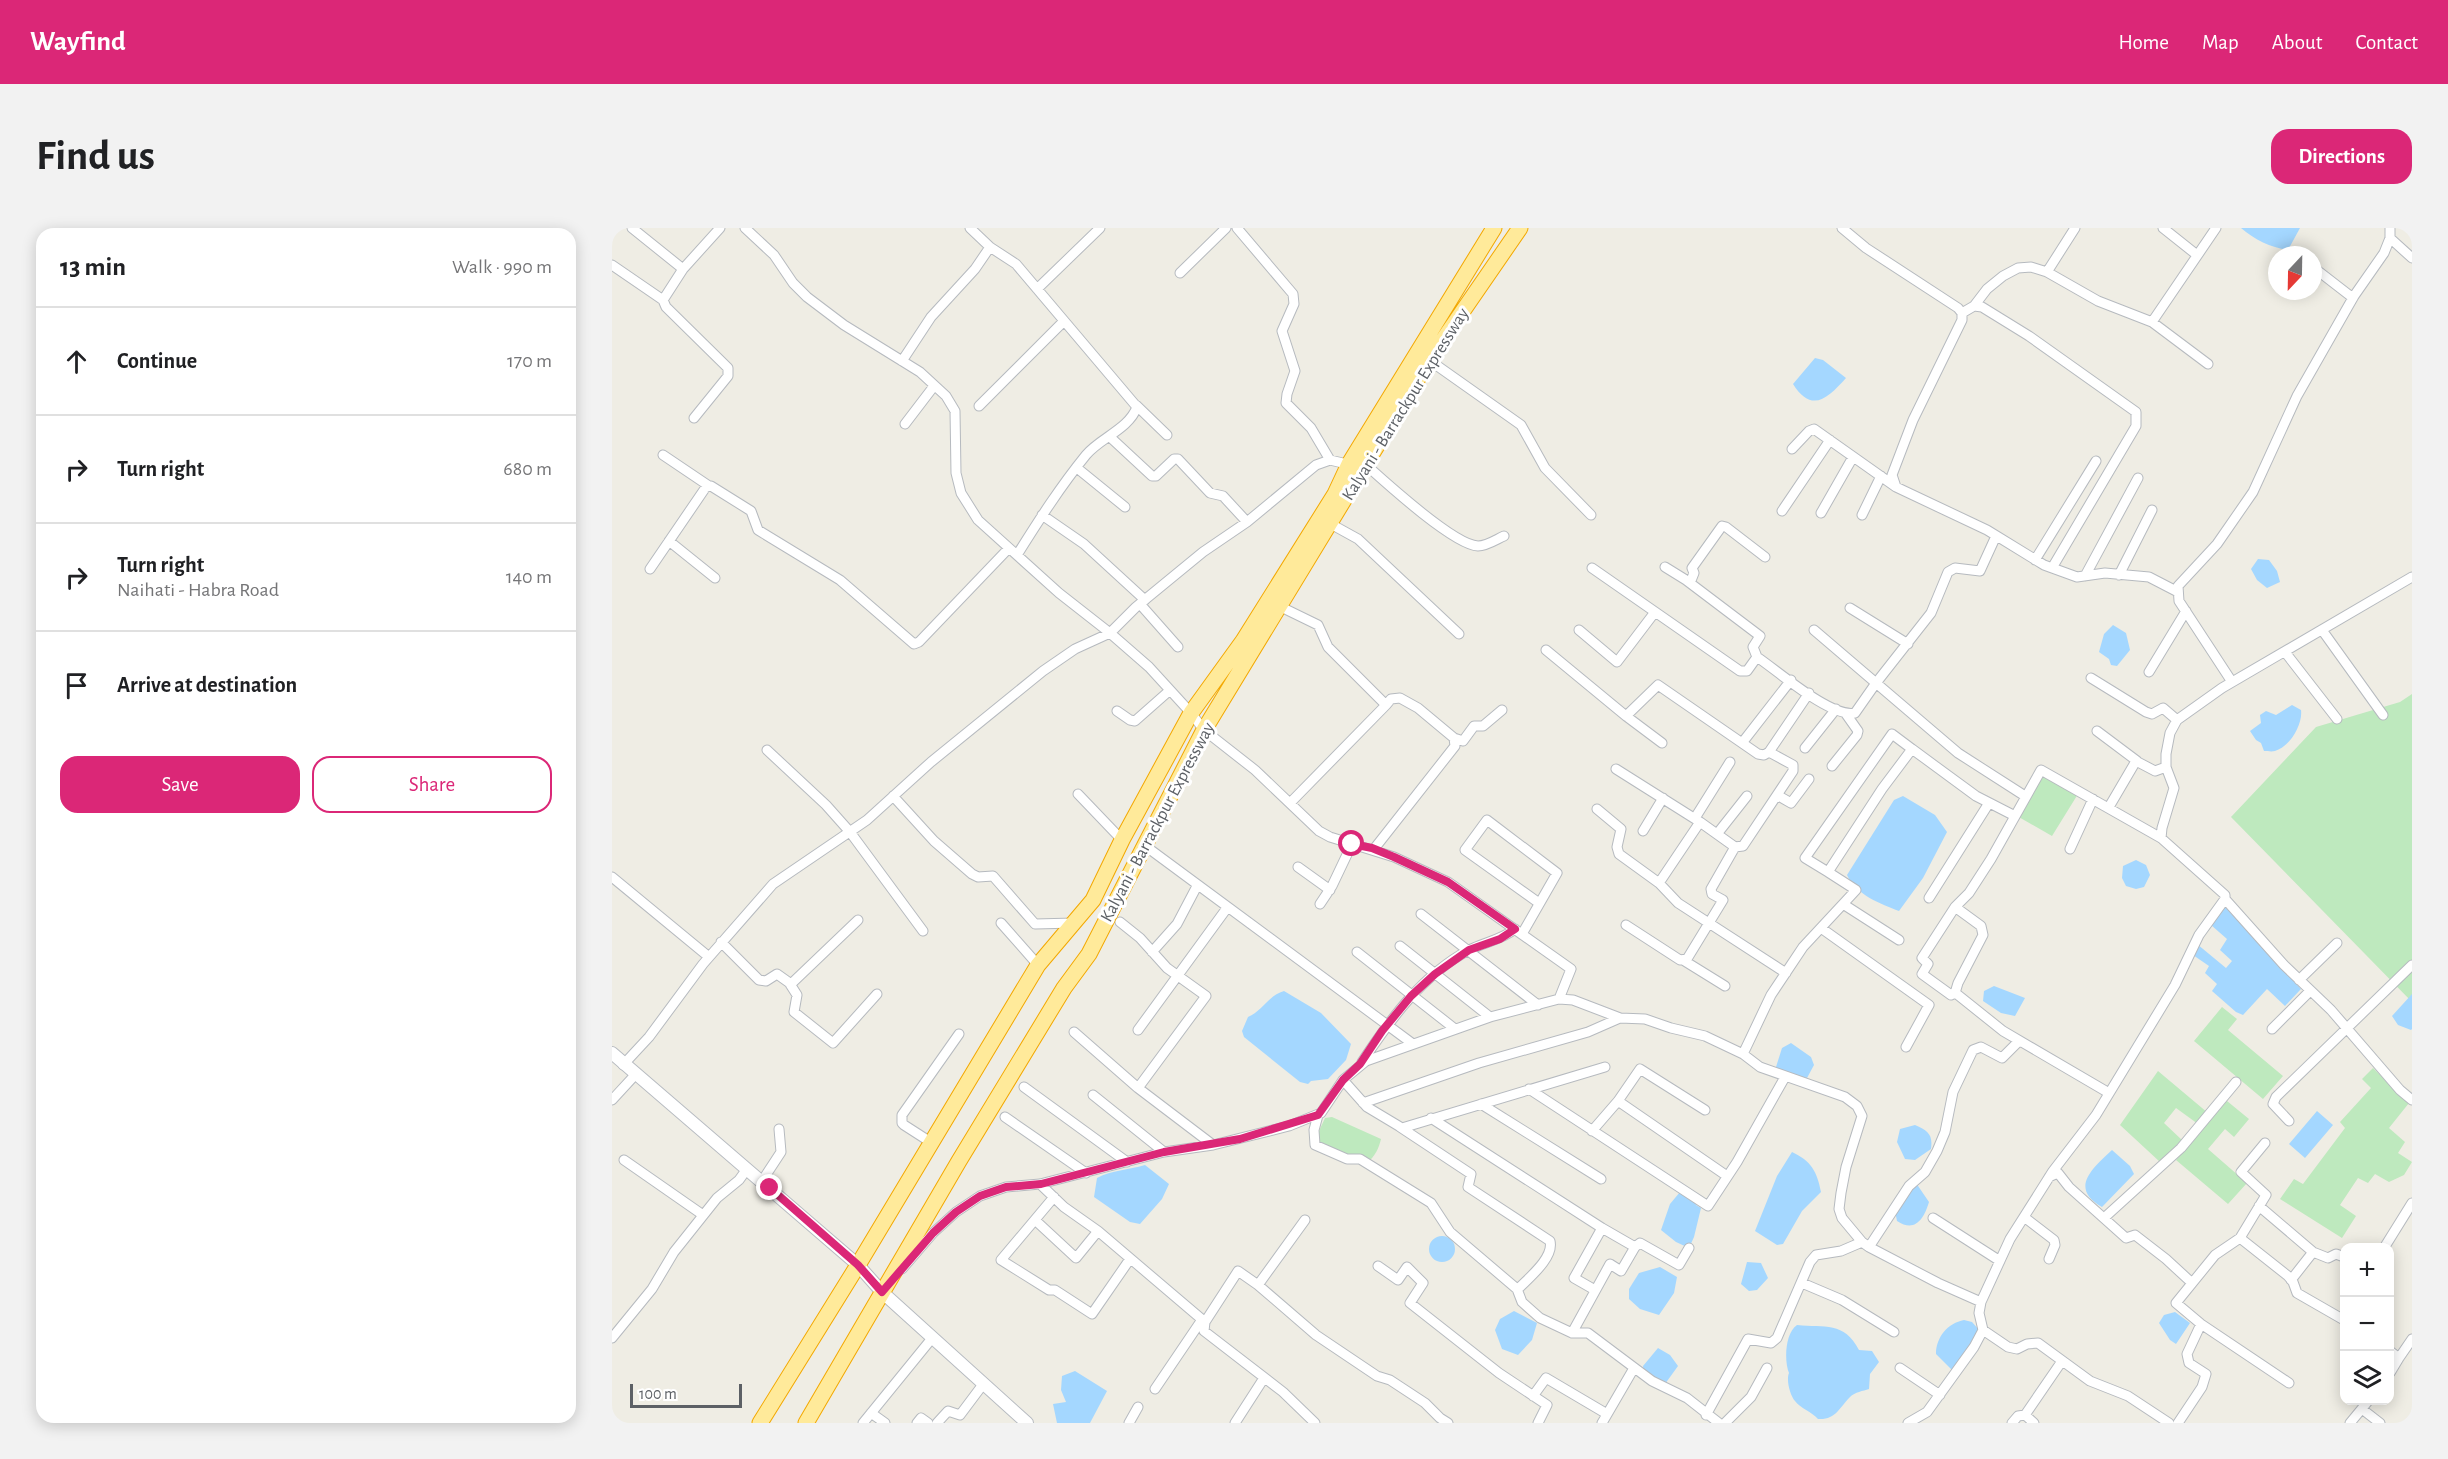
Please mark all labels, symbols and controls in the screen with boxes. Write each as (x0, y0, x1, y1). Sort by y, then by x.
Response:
text: Wayfind (30, 28, 126, 56)
text: Home (2118, 32, 2169, 53)
text: Map (2202, 32, 2239, 53)
text: About (2272, 32, 2322, 53)
text: Contact (2355, 32, 2418, 53)
button: Directions (2271, 129, 2412, 184)
text: Find us (36, 135, 155, 177)
north arrow (2268, 246, 2322, 300)
text: 13 min (60, 254, 126, 280)
text: Walk · 990 m (452, 257, 552, 277)
street label: Kalyani - Barrackpur Expressway (1339, 305, 1473, 504)
icon: ahead (60, 345, 93, 378)
text: Continue (117, 350, 197, 372)
text: 170 m (507, 351, 552, 371)
icon: right (60, 453, 93, 486)
text: Turn right (117, 458, 204, 480)
text: 680 m (503, 459, 552, 479)
text: Turn right (117, 554, 204, 576)
icon: right (60, 561, 93, 594)
text: 140 m (506, 567, 552, 587)
text: Naihati - Habra Road (117, 580, 279, 600)
icon: arrive (60, 669, 93, 702)
text: Arrive at destination (117, 674, 297, 696)
street label: Kalyani - Barrackpur Expressway (1098, 719, 1218, 925)
button: Save (60, 756, 300, 813)
button: Share (312, 756, 552, 813)
route start (1338, 830, 1364, 856)
route end (756, 1174, 782, 1200)
map controls (2340, 1243, 2394, 1405)
button: + (2340, 1243, 2394, 1297)
button: − (2340, 1297, 2394, 1351)
button: layers (2340, 1351, 2394, 1405)
scale bar (630, 1381, 742, 1408)
text: 100 m (639, 1386, 677, 1402)

